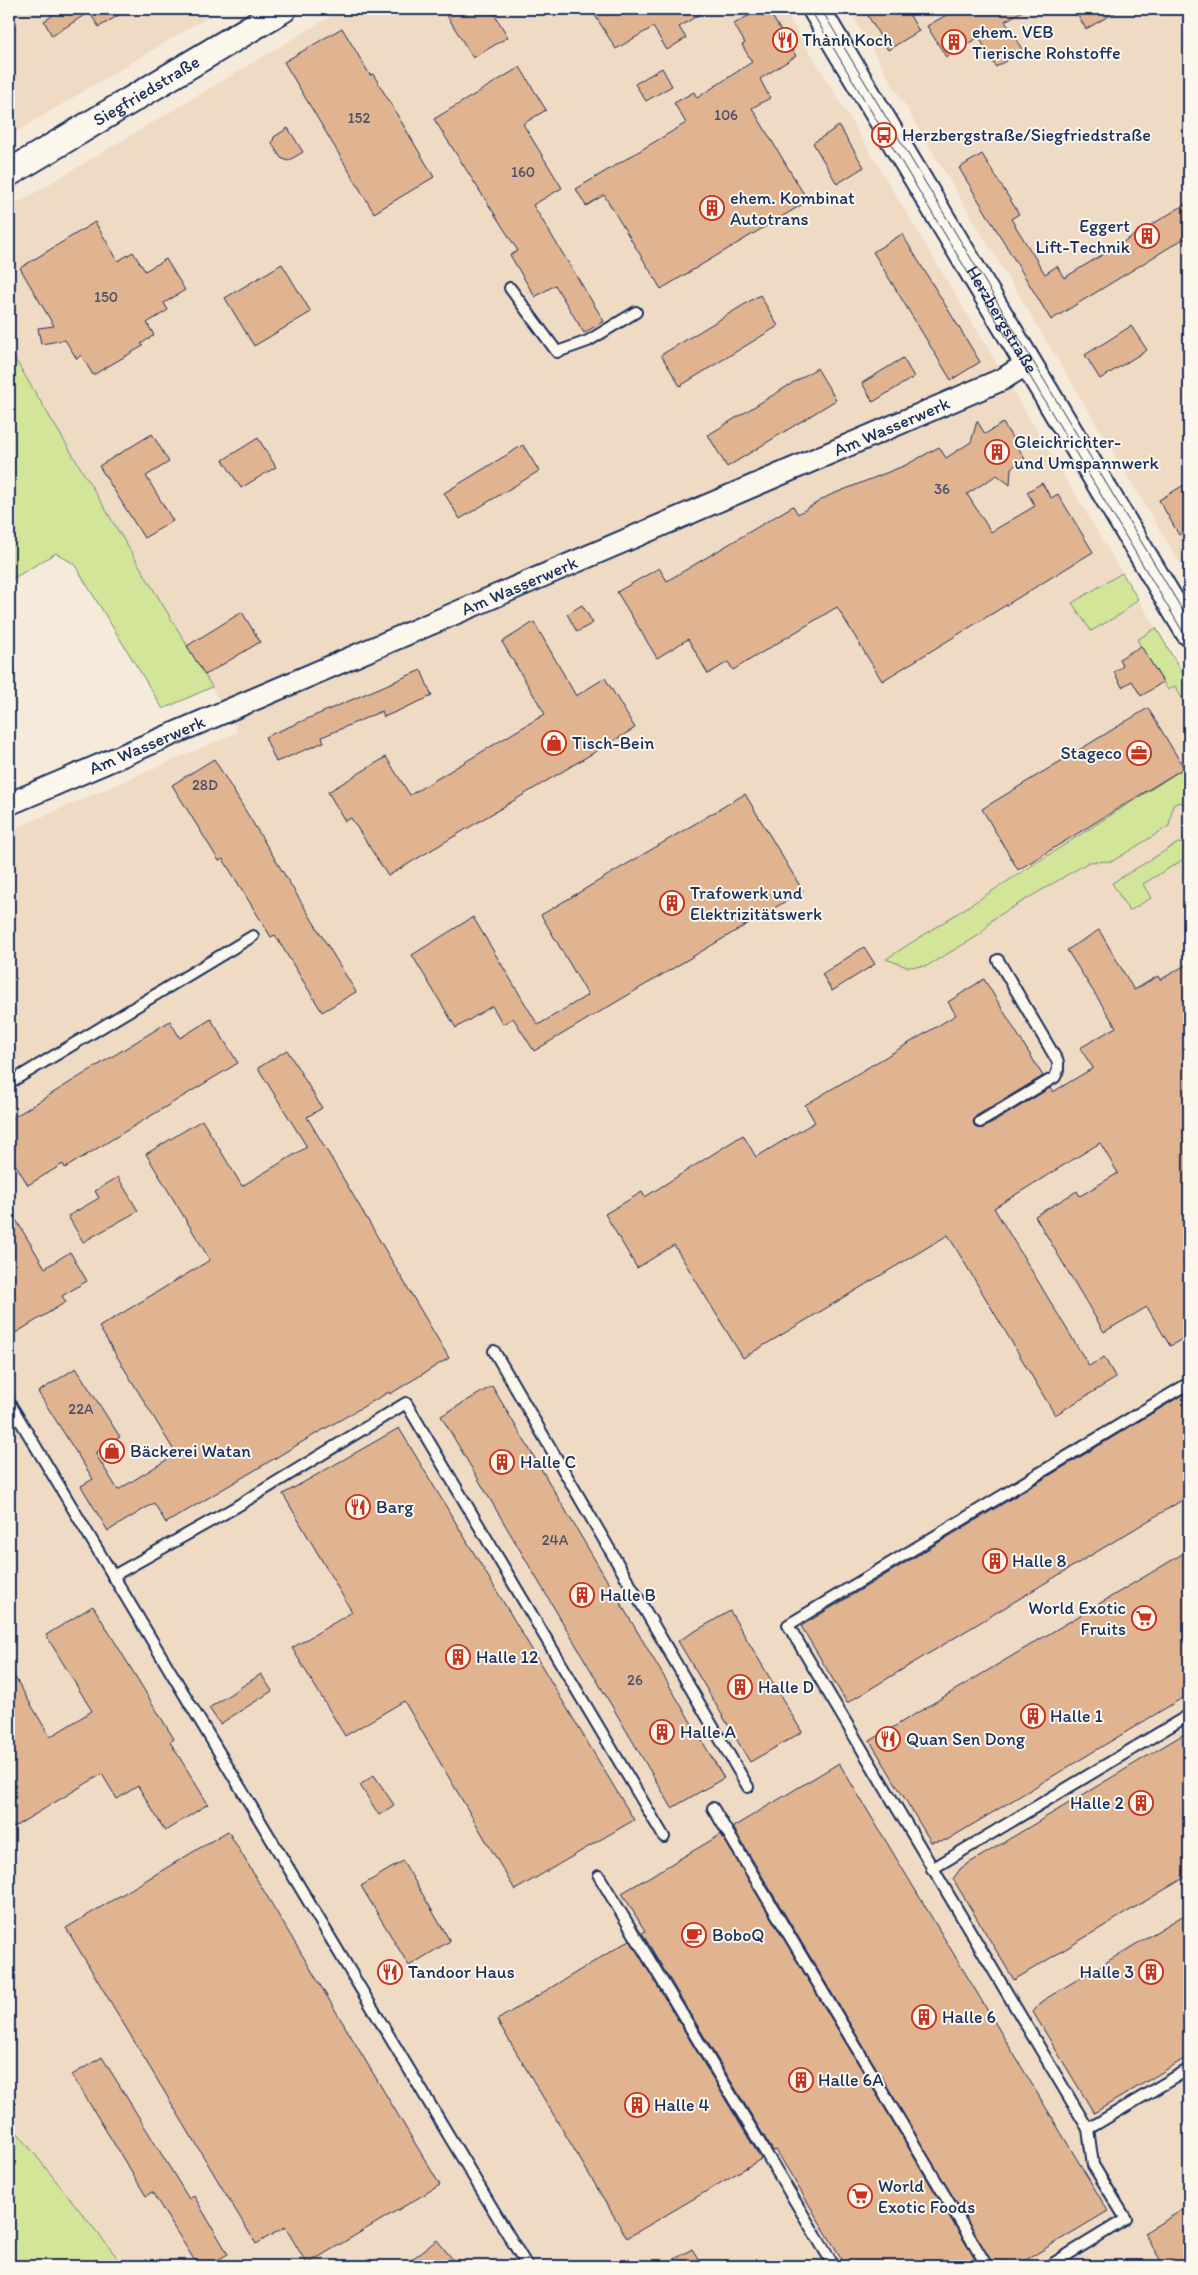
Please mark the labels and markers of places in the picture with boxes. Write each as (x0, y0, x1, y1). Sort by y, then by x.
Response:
place label: ehem. VEB Tierische Rohstoffe (972, 21, 1121, 64)
restaurant icon: Thành Koch (772, 27, 798, 53)
place label: Thành Koch (802, 29, 893, 51)
building icon: ehem. VEB Tierische Rohstoffe (941, 29, 967, 55)
bus stop icon: Herzbergstraße/Siegfriedstraße (871, 122, 897, 148)
place label: Herzbergstraße/Siegfriedstraße (902, 124, 1151, 146)
place label: ehem. Kombinat Autotrans (730, 187, 855, 230)
building icon: ehem. Kombinat Autotrans (699, 195, 725, 221)
place label: Eggert Lift-Technik (1035, 215, 1131, 258)
building icon: Eggert Lift-Technik (1134, 223, 1160, 249)
place label: Gleichrichter- und Umspannwerk (1014, 431, 1159, 474)
building icon: Gleichrichter- und Umspannwerk (984, 439, 1010, 465)
shop icon: Tisch-Bein (541, 730, 567, 756)
place label: Tisch-Bein (572, 732, 654, 754)
office icon: Stageco (1126, 740, 1152, 766)
place label: Stageco (1060, 742, 1122, 764)
place label: Trafowerk und Elektrizitätswerk (690, 882, 822, 925)
building icon: Trafowerk und Elektrizitätswerk (659, 890, 685, 916)
shop icon: Bäckerei Watan (99, 1438, 125, 1464)
place label: Bäckerei Watan (130, 1440, 251, 1462)
building icon: Halle C (489, 1449, 515, 1475)
place label: Halle C (520, 1451, 576, 1473)
restaurant icon: Barg (345, 1494, 371, 1520)
place label: Barg (376, 1496, 414, 1518)
building icon: Halle 8 (982, 1548, 1008, 1574)
place label: Halle 8 (1012, 1550, 1067, 1572)
building icon: Halle B (569, 1582, 595, 1608)
place label: Halle B (600, 1584, 656, 1606)
place label: World Exotic Fruits (1028, 1597, 1126, 1640)
supermarket icon: World Exotic Fruits (1131, 1605, 1157, 1631)
building icon: Halle 12 (445, 1644, 471, 1670)
place label: Halle 12 (476, 1646, 539, 1668)
building icon: Halle D (727, 1674, 753, 1700)
place label: Halle D (758, 1676, 814, 1698)
building icon: Halle 1 (1020, 1703, 1046, 1729)
place label: Halle 1 (1050, 1705, 1103, 1727)
building icon: Halle A (649, 1719, 675, 1745)
place label: Halle A (680, 1721, 737, 1743)
restaurant icon: Quan Sen Dong (875, 1726, 901, 1752)
place label: Quan Sen Dong (906, 1728, 1026, 1750)
building icon: Halle 2 (1128, 1790, 1154, 1816)
place label: Halle 2 (1070, 1792, 1125, 1814)
cafe icon: BoboQ (681, 1922, 707, 1948)
place label: BoboQ (712, 1924, 764, 1946)
restaurant icon: Tandoor Haus (377, 1959, 403, 1985)
building icon: Halle 3 (1138, 1959, 1164, 1985)
place label: Tandoor Haus (408, 1961, 515, 1983)
place label: Halle 3 (1080, 1961, 1134, 1983)
building icon: Halle 6 (911, 2004, 937, 2030)
place label: Halle 6 (942, 2006, 996, 2028)
building icon: Halle 6A (788, 2067, 814, 2093)
place label: Halle 6A (818, 2069, 884, 2091)
building icon: Halle 4 (624, 2092, 650, 2118)
place label: Halle 4 (654, 2094, 710, 2116)
place label: World Exotic Foods (878, 2175, 975, 2218)
supermarket icon: World Exotic Foods (847, 2183, 873, 2209)

